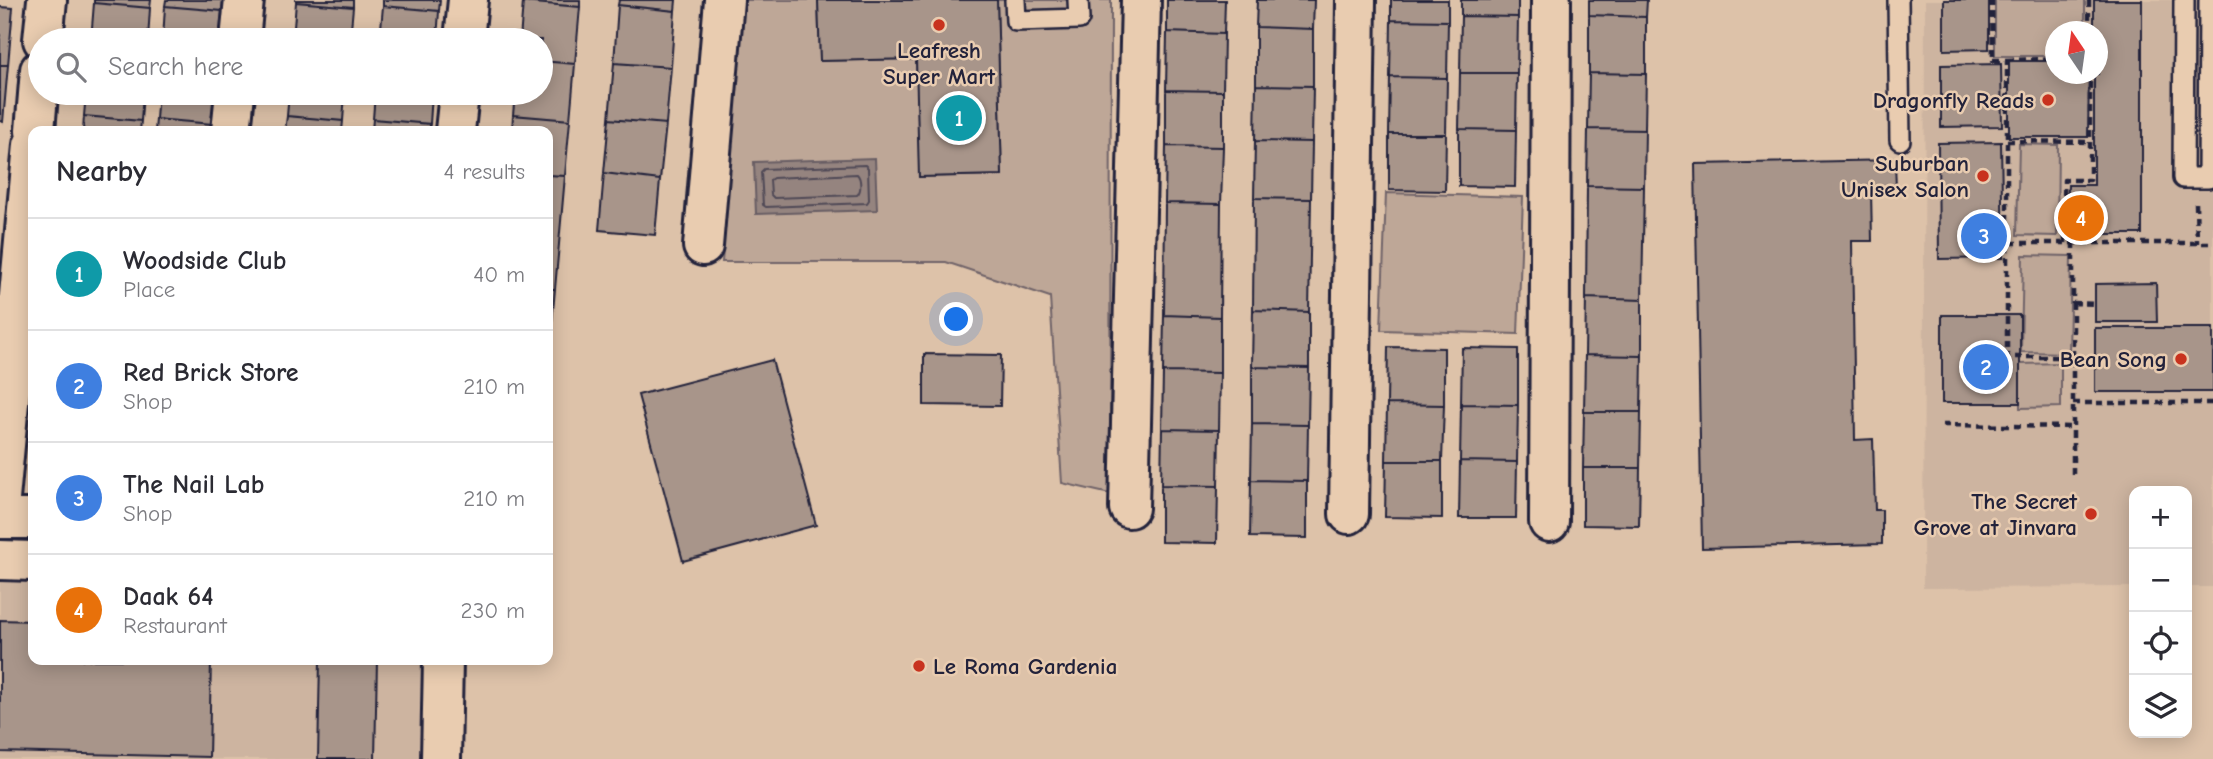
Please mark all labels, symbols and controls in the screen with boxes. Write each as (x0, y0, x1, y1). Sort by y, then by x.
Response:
marker: Leafresh Super Mart (931, 17, 947, 33)
north arrow (2045, 21, 2108, 84)
search box (28, 28, 553, 105)
place label: Leafresh Super Mart (883, 37, 996, 90)
icon: search (52, 48, 90, 86)
text: Search here (108, 52, 243, 82)
place label: Dragonfly Reads (1873, 87, 2034, 114)
pin: 1 (936, 92, 982, 144)
marker: Dragonfly Reads (2040, 92, 2056, 108)
place label: Suburban Unisex Salon (1841, 150, 1969, 203)
text: Nearby (56, 154, 147, 189)
text: 4 results (443, 158, 525, 185)
marker: Suburban Unisex Salon (1975, 168, 1991, 184)
pin: 4 (2058, 192, 2104, 244)
pin: 3 (1961, 210, 2007, 262)
text: Woodside Club (123, 246, 286, 276)
text: 1 (74, 261, 84, 288)
text: 40 m (473, 261, 525, 288)
text: Place (123, 276, 175, 303)
your location (939, 302, 973, 336)
pin: 2 (1963, 341, 2009, 393)
place label: Bean Song (2060, 346, 2167, 373)
marker: Bean Song (2173, 351, 2189, 367)
text: Red Brick Store (123, 358, 299, 388)
text: 2 (73, 373, 85, 400)
text: 210 m (463, 373, 525, 400)
text: Shop (123, 388, 172, 415)
text: The Nail Lab (123, 470, 264, 500)
text: 3 (73, 485, 85, 512)
text: 210 m (463, 485, 525, 512)
map controls (2129, 486, 2192, 738)
button: + (2129, 486, 2192, 549)
place label: The Secret Grove at Jinvara (1914, 488, 2077, 541)
text: Shop (123, 500, 172, 527)
marker: The Secret Grove at Jinvara (2083, 506, 2099, 522)
button: − (2129, 549, 2192, 612)
text: Daak 64 (123, 582, 213, 612)
text: 4 (74, 597, 84, 624)
text: 230 m (461, 597, 525, 624)
text: Restaurant (123, 612, 227, 639)
button: locate (2129, 612, 2192, 675)
place label: Le Roma Gardenia (933, 653, 1117, 680)
marker: Le Roma Gardenia (911, 658, 927, 674)
button: layers (2129, 675, 2192, 738)

